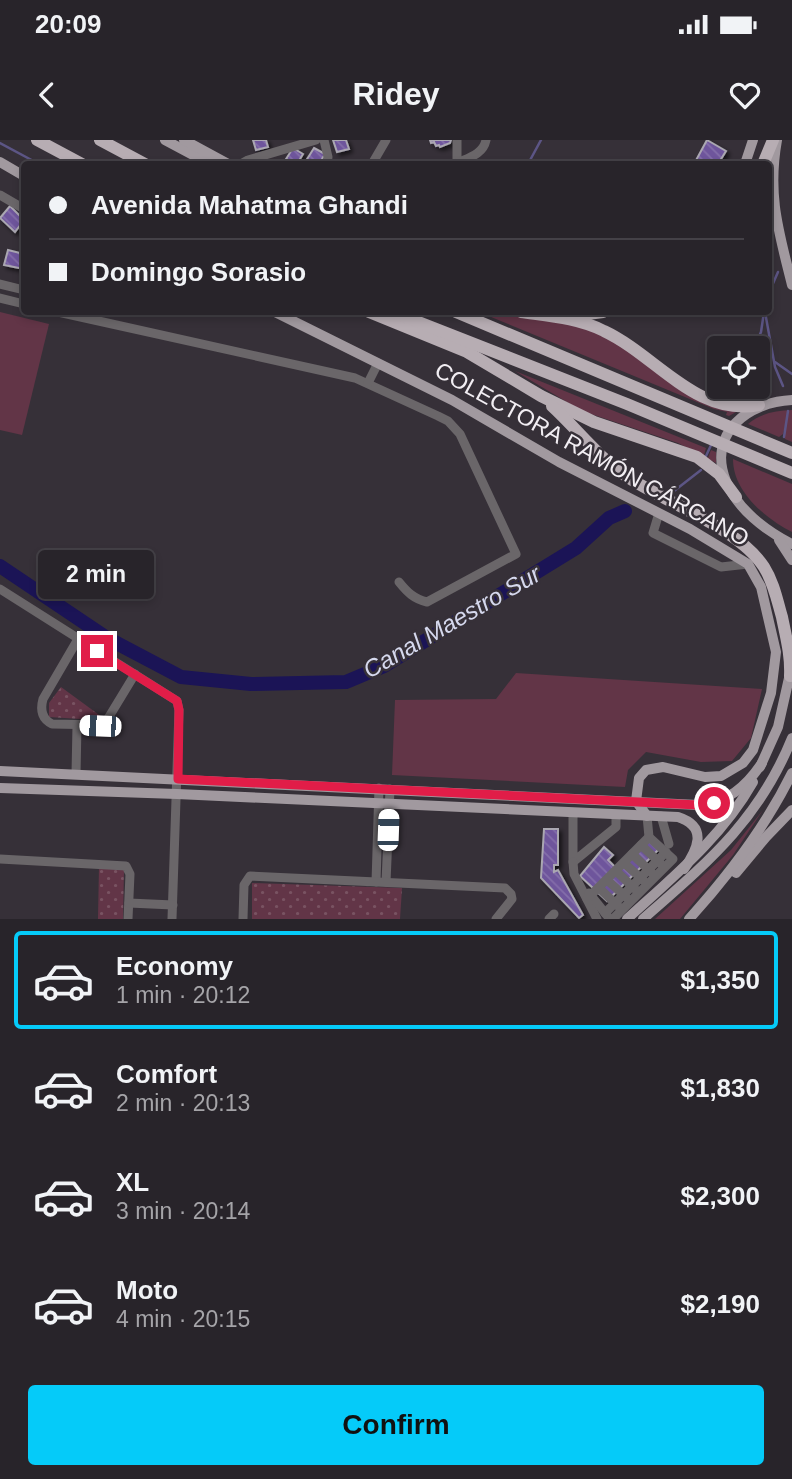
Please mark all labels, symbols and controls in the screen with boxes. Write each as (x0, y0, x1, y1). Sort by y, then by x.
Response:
text: 20:09 (35, 9, 102, 39)
icon: back (28, 76, 66, 114)
text: Ridey (352, 76, 440, 112)
icon: heart (726, 76, 764, 114)
text: Avenida Mahatma Ghandi (91, 190, 408, 220)
text: Domingo Sorasio (91, 257, 306, 287)
map controls (707, 336, 770, 399)
button: locate (707, 336, 770, 399)
street label: COLECTORA RAMÓN CÁRCANO (431, 357, 753, 551)
callout: 2 min (39, 550, 155, 598)
water label: Canal Maestro Sur (358, 559, 546, 683)
text: 2 min (66, 561, 126, 587)
route end (81, 635, 113, 667)
car (79, 715, 122, 737)
route start (698, 787, 730, 819)
car (377, 809, 400, 851)
icon: car (32, 949, 95, 1012)
text: Economy (116, 951, 233, 981)
text: $1,350 (680, 965, 760, 995)
text: 1 min · 20:12 (116, 982, 250, 1008)
icon: car (32, 1057, 95, 1120)
text: Comfort (116, 1059, 217, 1089)
text: $1,830 (680, 1073, 760, 1103)
text: 2 min · 20:13 (116, 1090, 250, 1116)
icon: car (32, 1165, 95, 1228)
text: XL (116, 1167, 149, 1197)
text: $2,300 (680, 1181, 760, 1211)
text: 3 min · 20:14 (116, 1198, 250, 1224)
icon: car (32, 1273, 95, 1336)
text: Moto (116, 1275, 178, 1305)
text: $2,190 (680, 1289, 760, 1319)
text: 4 min · 20:15 (116, 1306, 250, 1332)
button: Confirm (28, 1385, 764, 1465)

